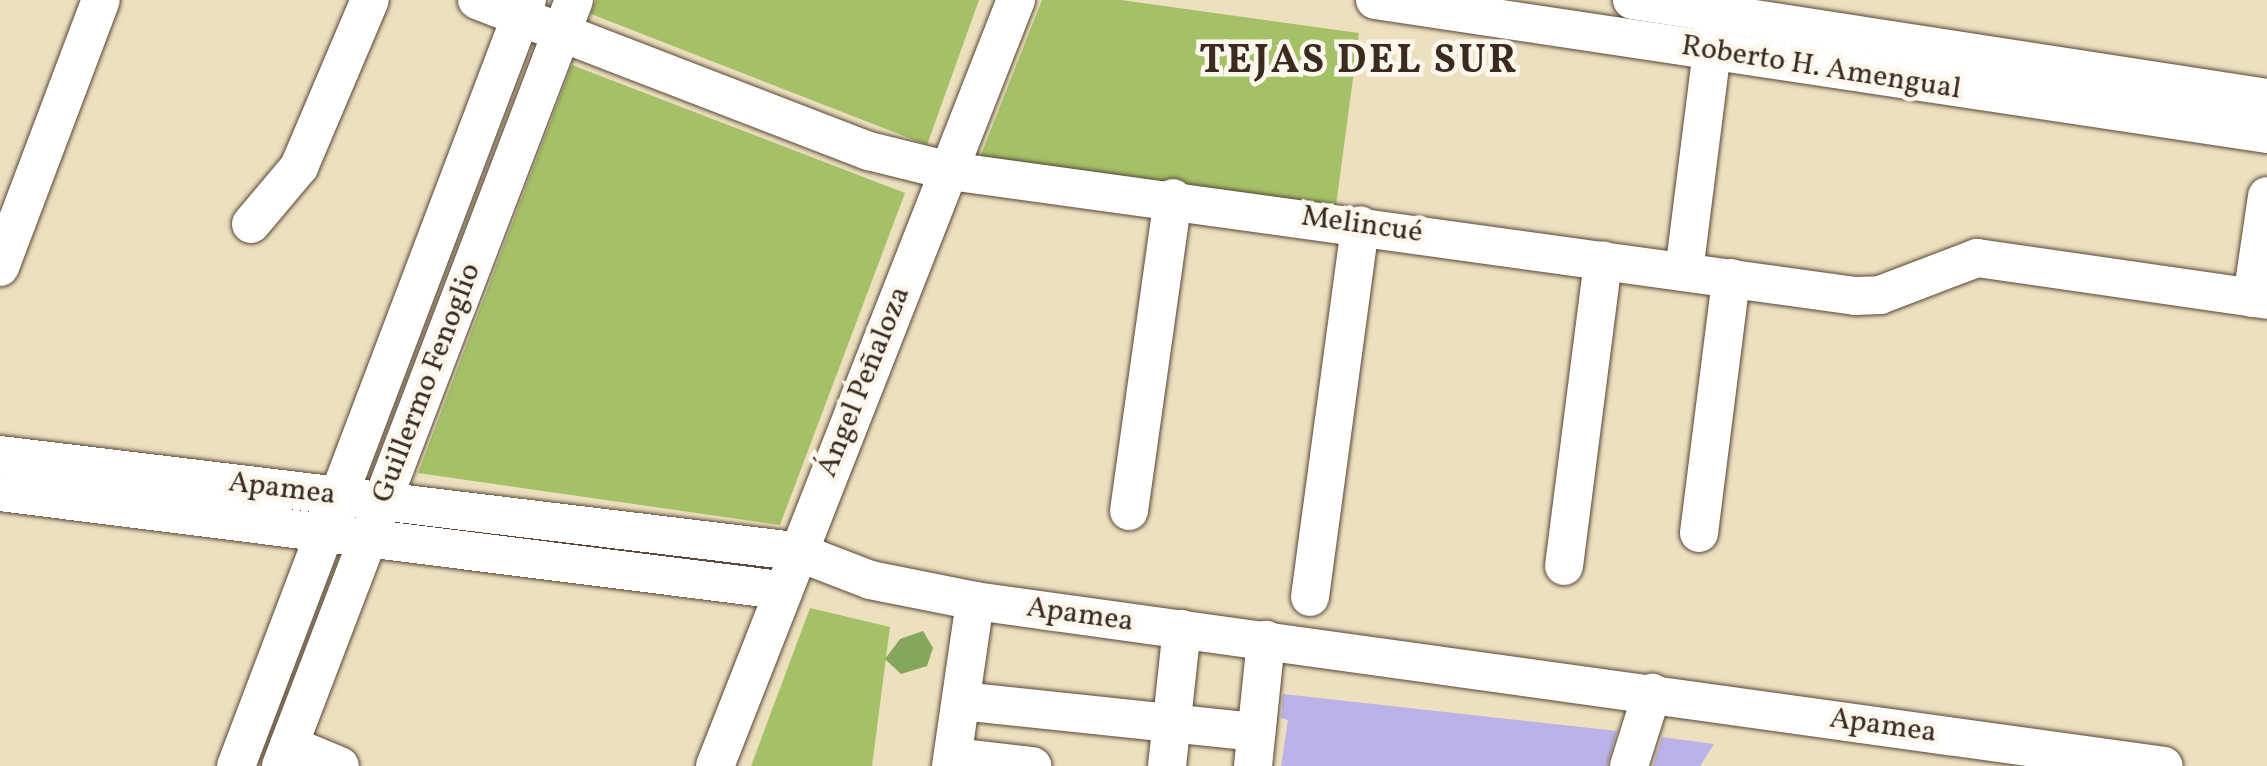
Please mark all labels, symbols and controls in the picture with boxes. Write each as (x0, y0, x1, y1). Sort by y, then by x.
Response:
street label: Roberto H. Amengual (1679, 28, 1963, 108)
district label: TEJAS DEL SUR (1199, 38, 1519, 86)
street label: Melincué (1299, 199, 1425, 251)
street label: Guillermo Fenoglio (365, 258, 489, 508)
street label: Ángel Peñaloza (809, 281, 919, 483)
street label: Apamea (226, 465, 338, 513)
street label: Apamea (1024, 590, 1136, 640)
street label: Apamea (1827, 701, 1939, 751)

